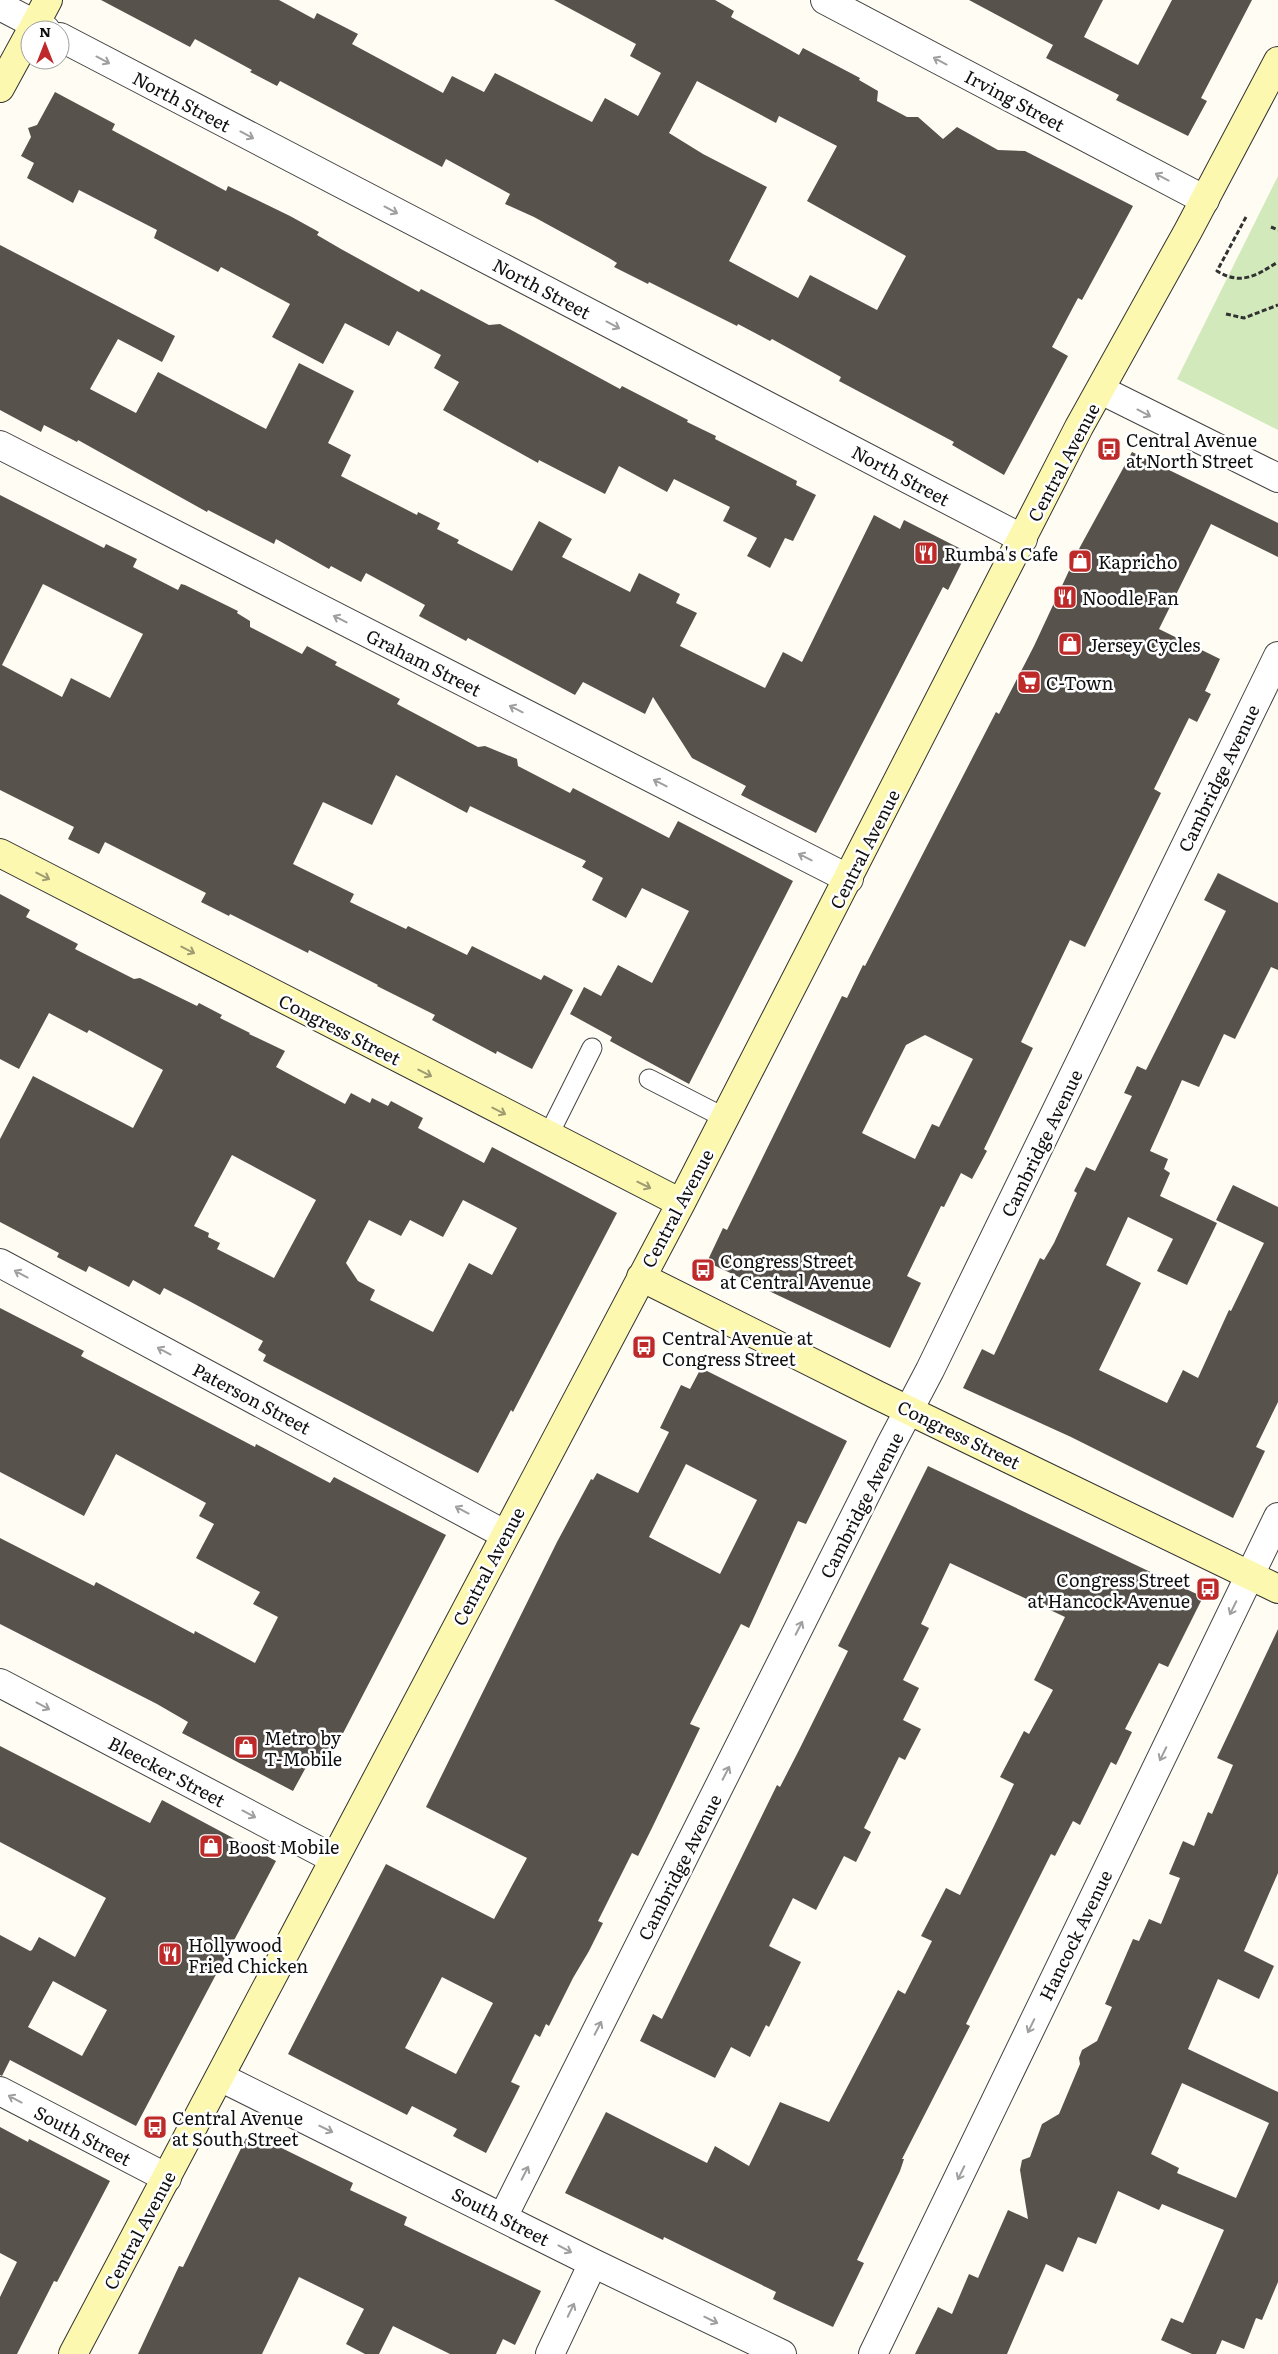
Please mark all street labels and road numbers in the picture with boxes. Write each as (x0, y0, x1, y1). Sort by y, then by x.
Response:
street label: Irving Street (960, 62, 1070, 138)
street label: North Street (128, 64, 236, 138)
street label: North Street (488, 251, 596, 325)
street label: Central Avenue (1020, 398, 1106, 526)
street label: North Street (847, 438, 955, 512)
street label: Graham Street (362, 621, 487, 703)
street label: Cambridge Avenue (1171, 700, 1265, 856)
street label: Central Avenue (822, 784, 906, 914)
street label: Congress Street (274, 987, 406, 1072)
street label: Cambridge Avenue (994, 1065, 1088, 1221)
street label: Central Avenue (634, 1144, 720, 1272)
street label: Paterson Street (188, 1355, 317, 1441)
street label: Congress Street (893, 1393, 1026, 1476)
street label: Cambridge Avenue (812, 1427, 910, 1583)
street label: Central Avenue (445, 1502, 531, 1630)
street label: Bleecker Street (104, 1729, 231, 1814)
street label: Cambridge Avenue (630, 1789, 728, 1945)
street label: Hancock Avenue (1032, 1865, 1118, 2005)
street label: South Street (30, 2098, 137, 2172)
street label: Central Avenue (96, 2166, 182, 2294)
street label: South Street (447, 2180, 555, 2253)

